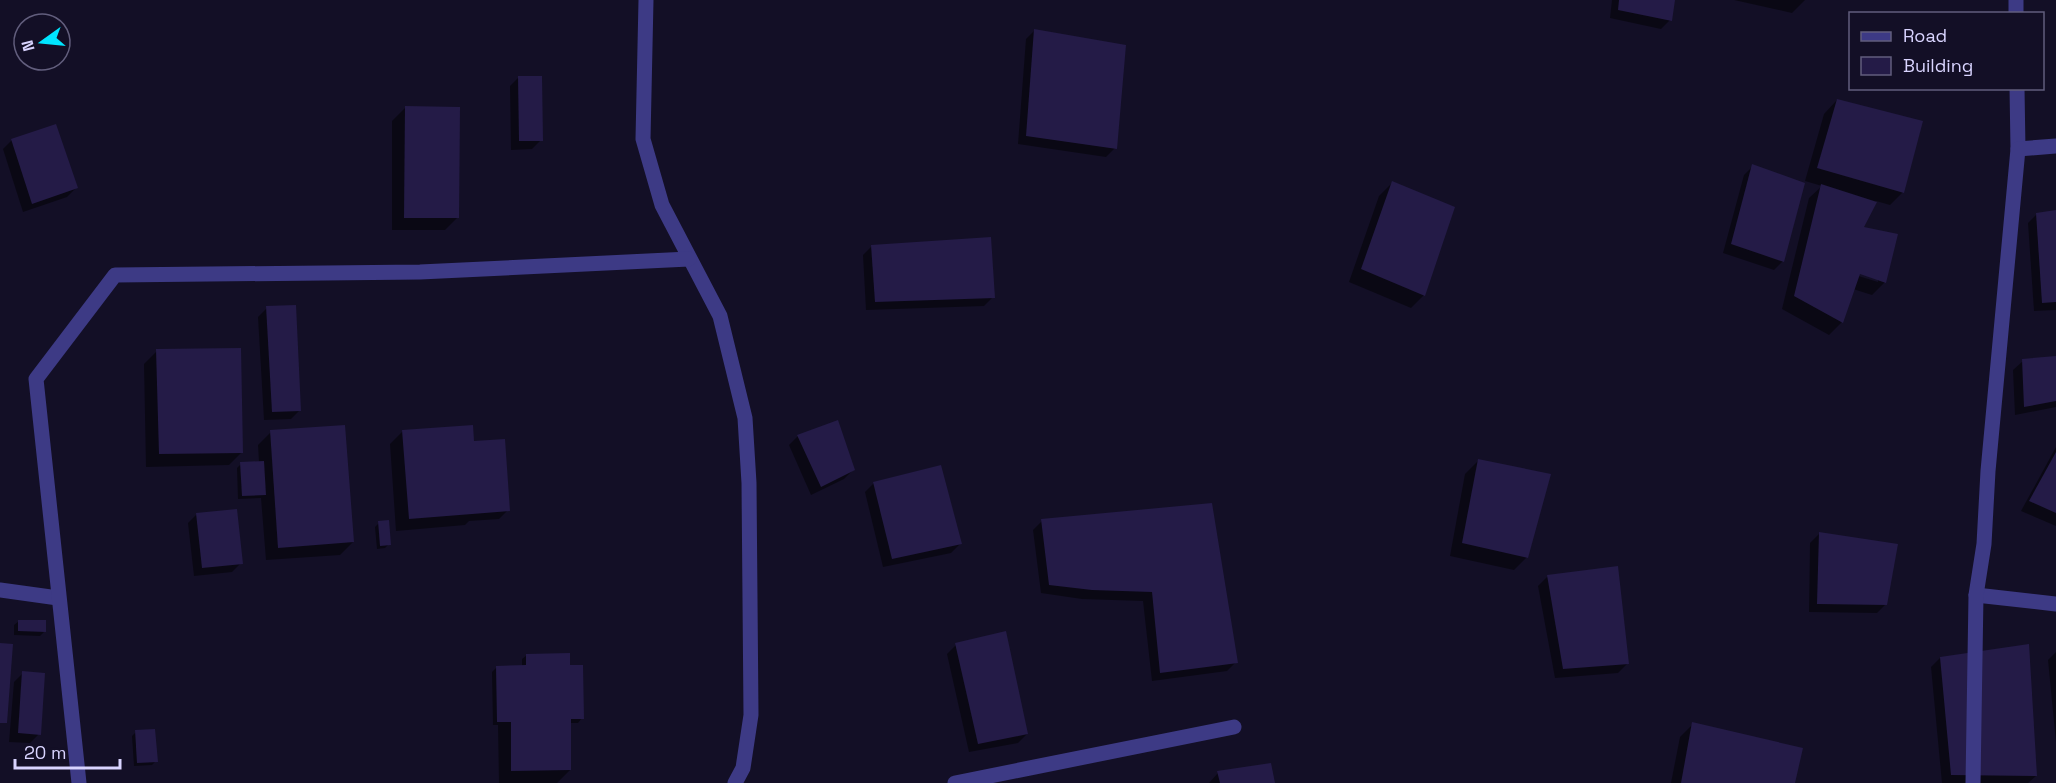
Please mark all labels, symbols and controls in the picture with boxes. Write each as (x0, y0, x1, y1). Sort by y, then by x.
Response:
north arrow (12, 12, 72, 72)
legend (1849, 12, 2044, 90)
text: Road (1903, 24, 1947, 47)
text: N (16, 38, 40, 54)
text: Building (1903, 54, 1973, 77)
scale bar (15, 732, 120, 770)
text: 20 m (24, 741, 67, 764)

